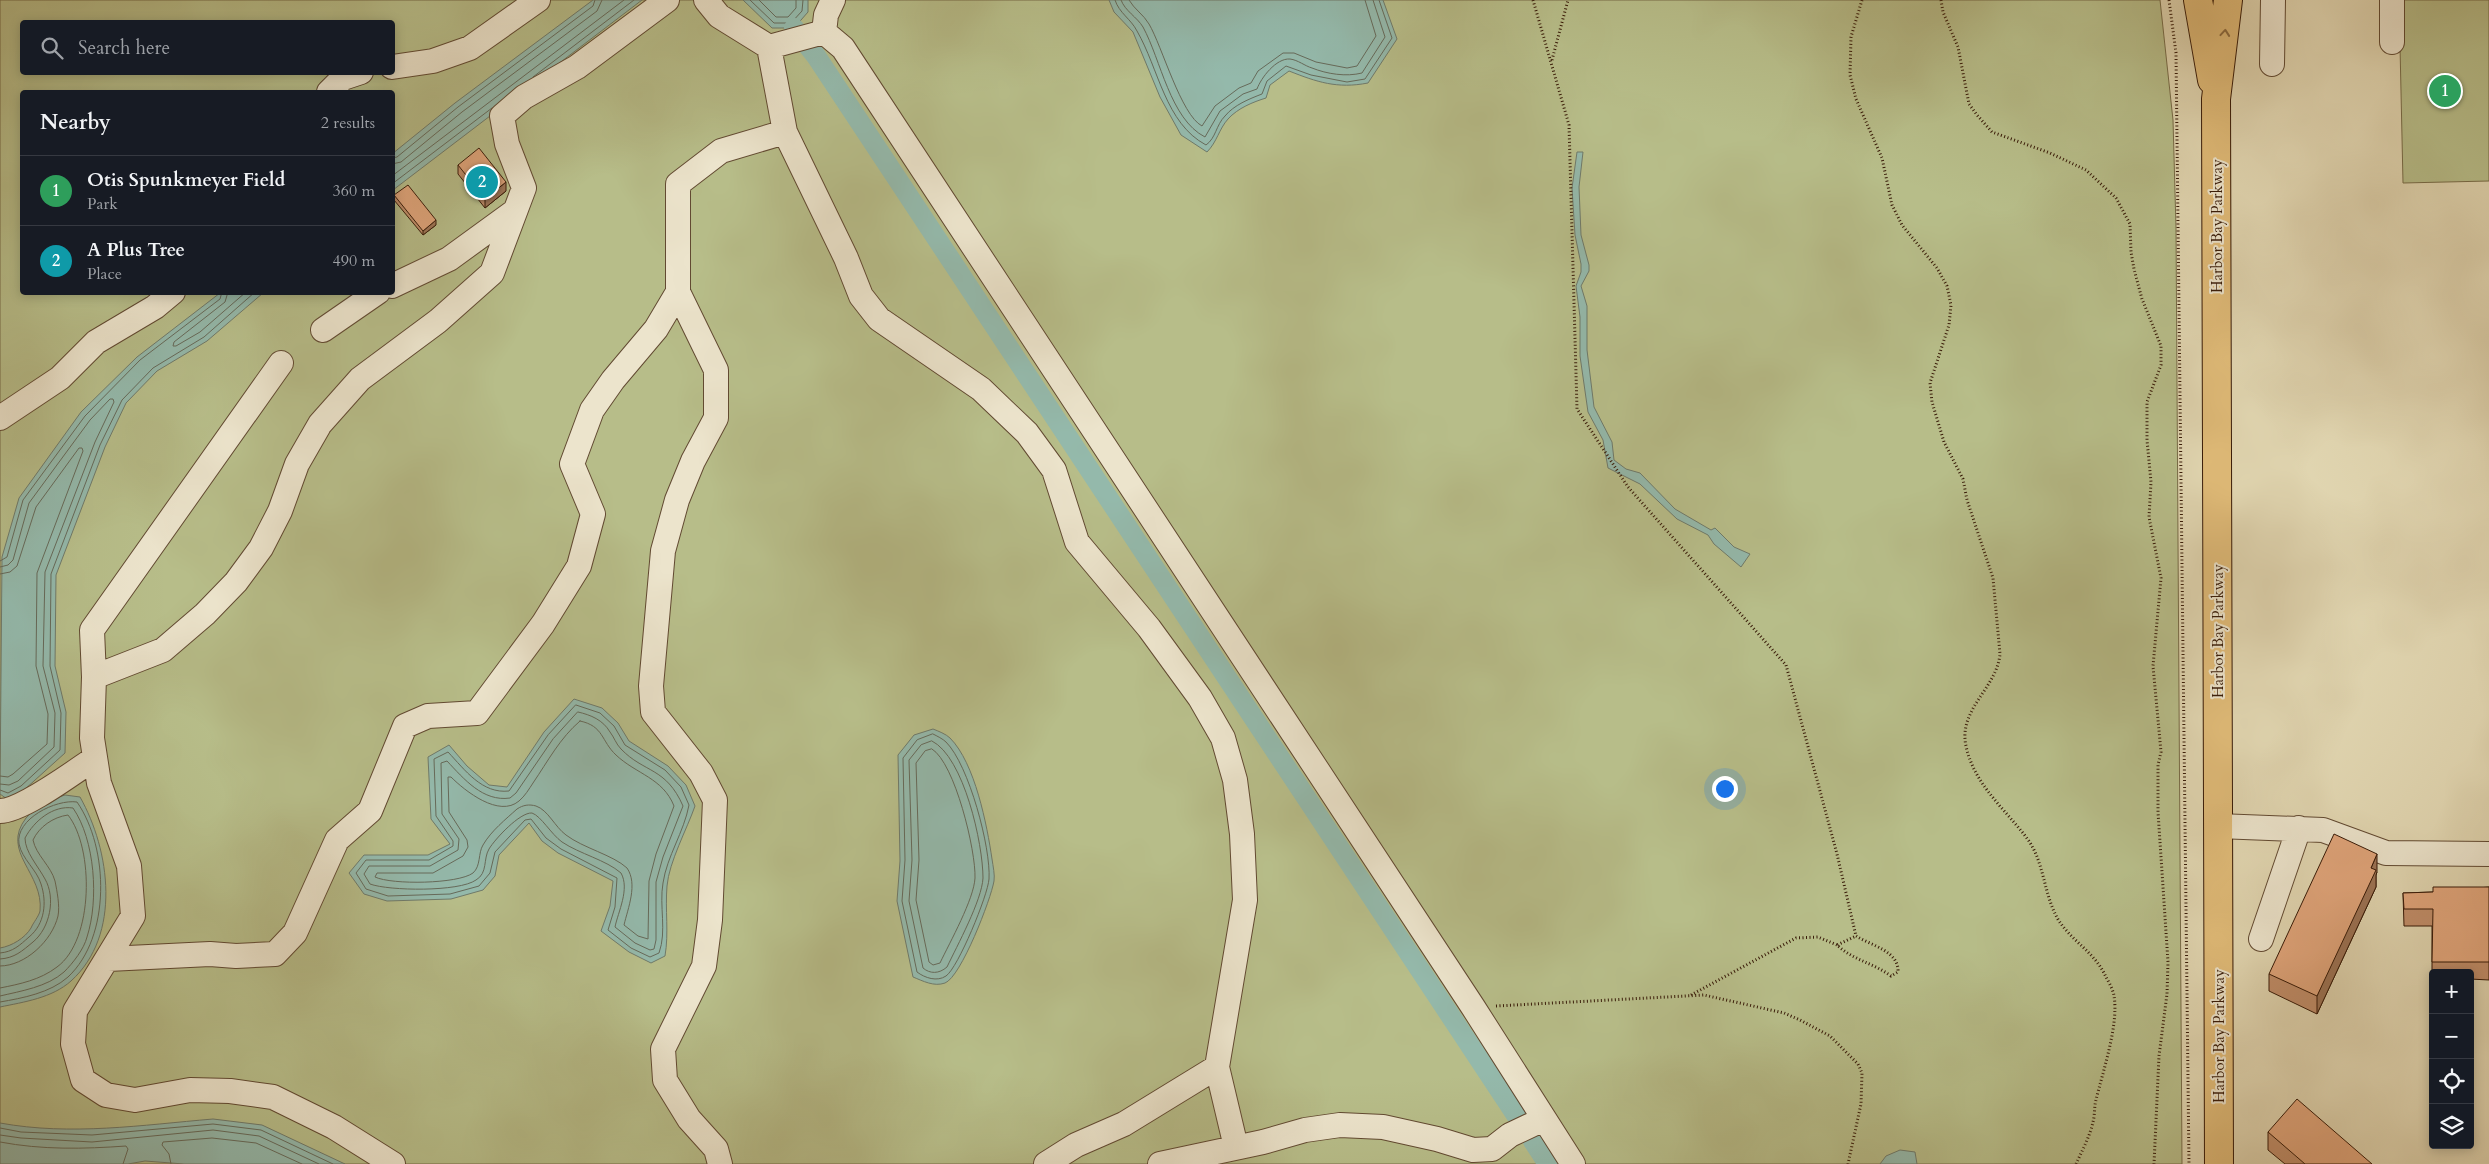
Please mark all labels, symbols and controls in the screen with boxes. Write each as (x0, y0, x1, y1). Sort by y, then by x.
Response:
search box (20, 20, 395, 75)
one-way arrow (2219, 29, 2230, 37)
icon: search (38, 34, 66, 62)
text: Search here (78, 35, 170, 61)
pin: 1 (2429, 72, 2461, 110)
text: Nearby (40, 108, 111, 137)
text: 2 results (321, 112, 375, 134)
street label: Harbor Bay Parkway (2207, 159, 2227, 293)
pin: 2 (466, 163, 498, 201)
text: Otis Spunkmeyer Field (87, 167, 285, 193)
text: 1 (52, 180, 60, 202)
text: 360 m (333, 180, 375, 202)
text: Park (87, 193, 118, 215)
text: A Plus Tree (87, 237, 185, 263)
text: 2 (52, 250, 60, 272)
text: 490 m (333, 250, 375, 272)
text: Place (87, 263, 122, 285)
street label: Harbor Bay Parkway (2208, 564, 2228, 698)
your location (1712, 776, 1738, 802)
street label: Harbor Bay Parkway (2209, 969, 2229, 1103)
map controls (2429, 969, 2474, 1149)
button: + (2429, 969, 2474, 1014)
button: − (2429, 1014, 2474, 1059)
button: locate (2429, 1059, 2474, 1104)
button: layers (2429, 1104, 2474, 1149)

